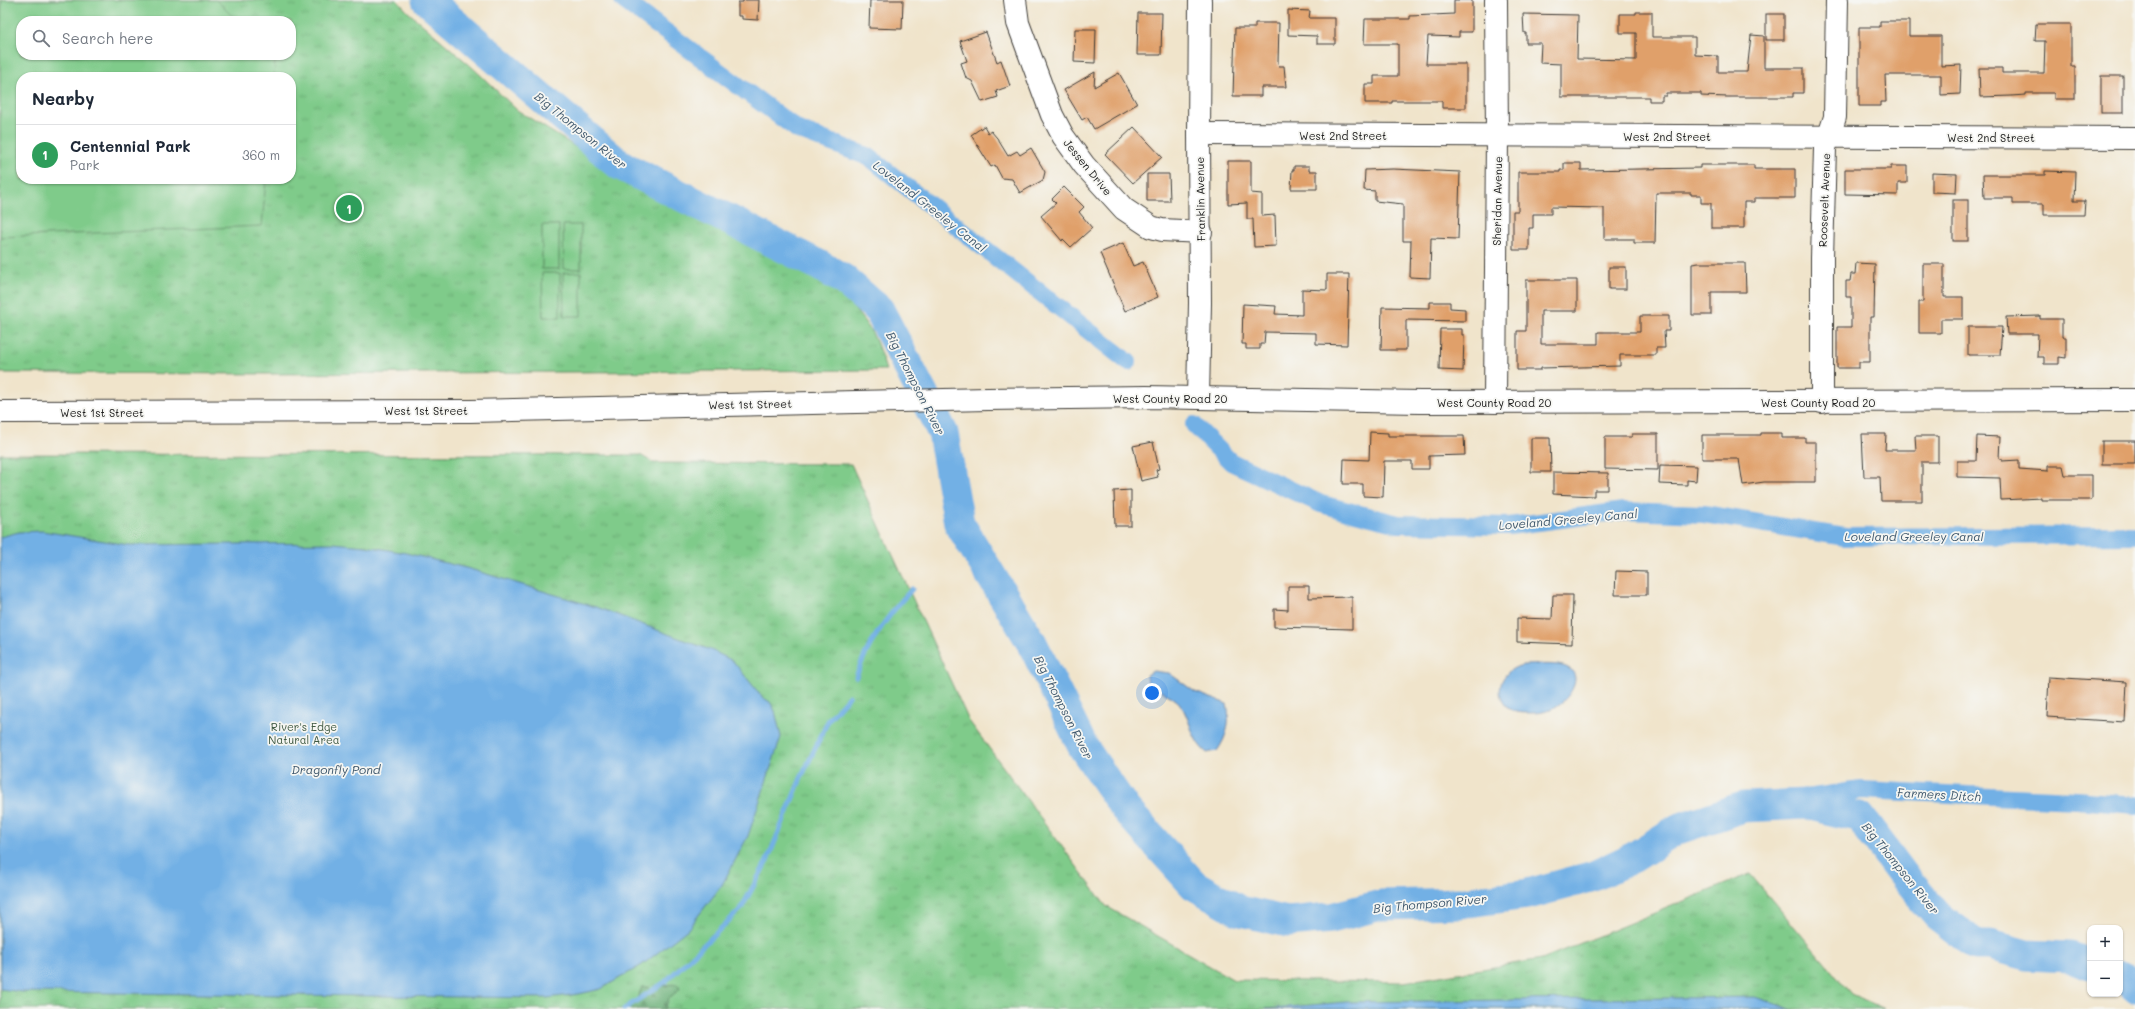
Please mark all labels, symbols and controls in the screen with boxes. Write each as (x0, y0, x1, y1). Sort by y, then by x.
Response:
search box (16, 16, 296, 60)
icon: search (30, 27, 52, 49)
text: Search here (62, 28, 153, 48)
text: Nearby (32, 87, 94, 109)
water label: Big Thompson River (532, 88, 630, 172)
street label: West 2nd Street (1299, 128, 1387, 143)
street label: West 2nd Street (1623, 129, 1711, 144)
street label: West 2nd Street (1947, 130, 2035, 145)
street label: Jessen Drive (1060, 135, 1116, 199)
text: Centennial Park (70, 136, 191, 156)
text: 1 (42, 146, 48, 163)
text: 360 m (242, 146, 280, 163)
street label: Roosevelt Avenue (1815, 153, 1833, 247)
text: Park (70, 156, 99, 173)
street label: Sheridan Avenue (1489, 156, 1505, 246)
water label: Loveland Greeley Canal (870, 157, 990, 255)
street label: Franklin Avenue (1192, 157, 1208, 241)
pin: 1 (336, 193, 362, 223)
water label: Big Thompson River (883, 329, 949, 437)
street label: West County Road 20 (1113, 391, 1228, 406)
street label: West County Road 20 (1437, 395, 1552, 410)
street label: West County Road 20 (1761, 395, 1876, 410)
street label: West 1st Street (708, 396, 792, 412)
street label: West 1st Street (384, 403, 468, 418)
street label: West 1st Street (60, 405, 144, 420)
water label: Loveland Greeley Canal (1498, 505, 1638, 533)
water label: Loveland Greeley Canal (1844, 528, 1984, 544)
water label: Big Thompson River (1031, 653, 1097, 761)
your location (1142, 683, 1162, 703)
park label: River's Edge Natural Area (268, 719, 340, 747)
water label: Dragonfly Pond (292, 761, 382, 777)
water label: Farmers Ditch (1897, 784, 1982, 804)
water label: Big Thompson River (1859, 819, 1943, 917)
water label: Big Thompson River (1372, 890, 1488, 916)
map controls (2087, 925, 2123, 997)
button: + (2087, 925, 2123, 961)
button: − (2087, 961, 2123, 997)

